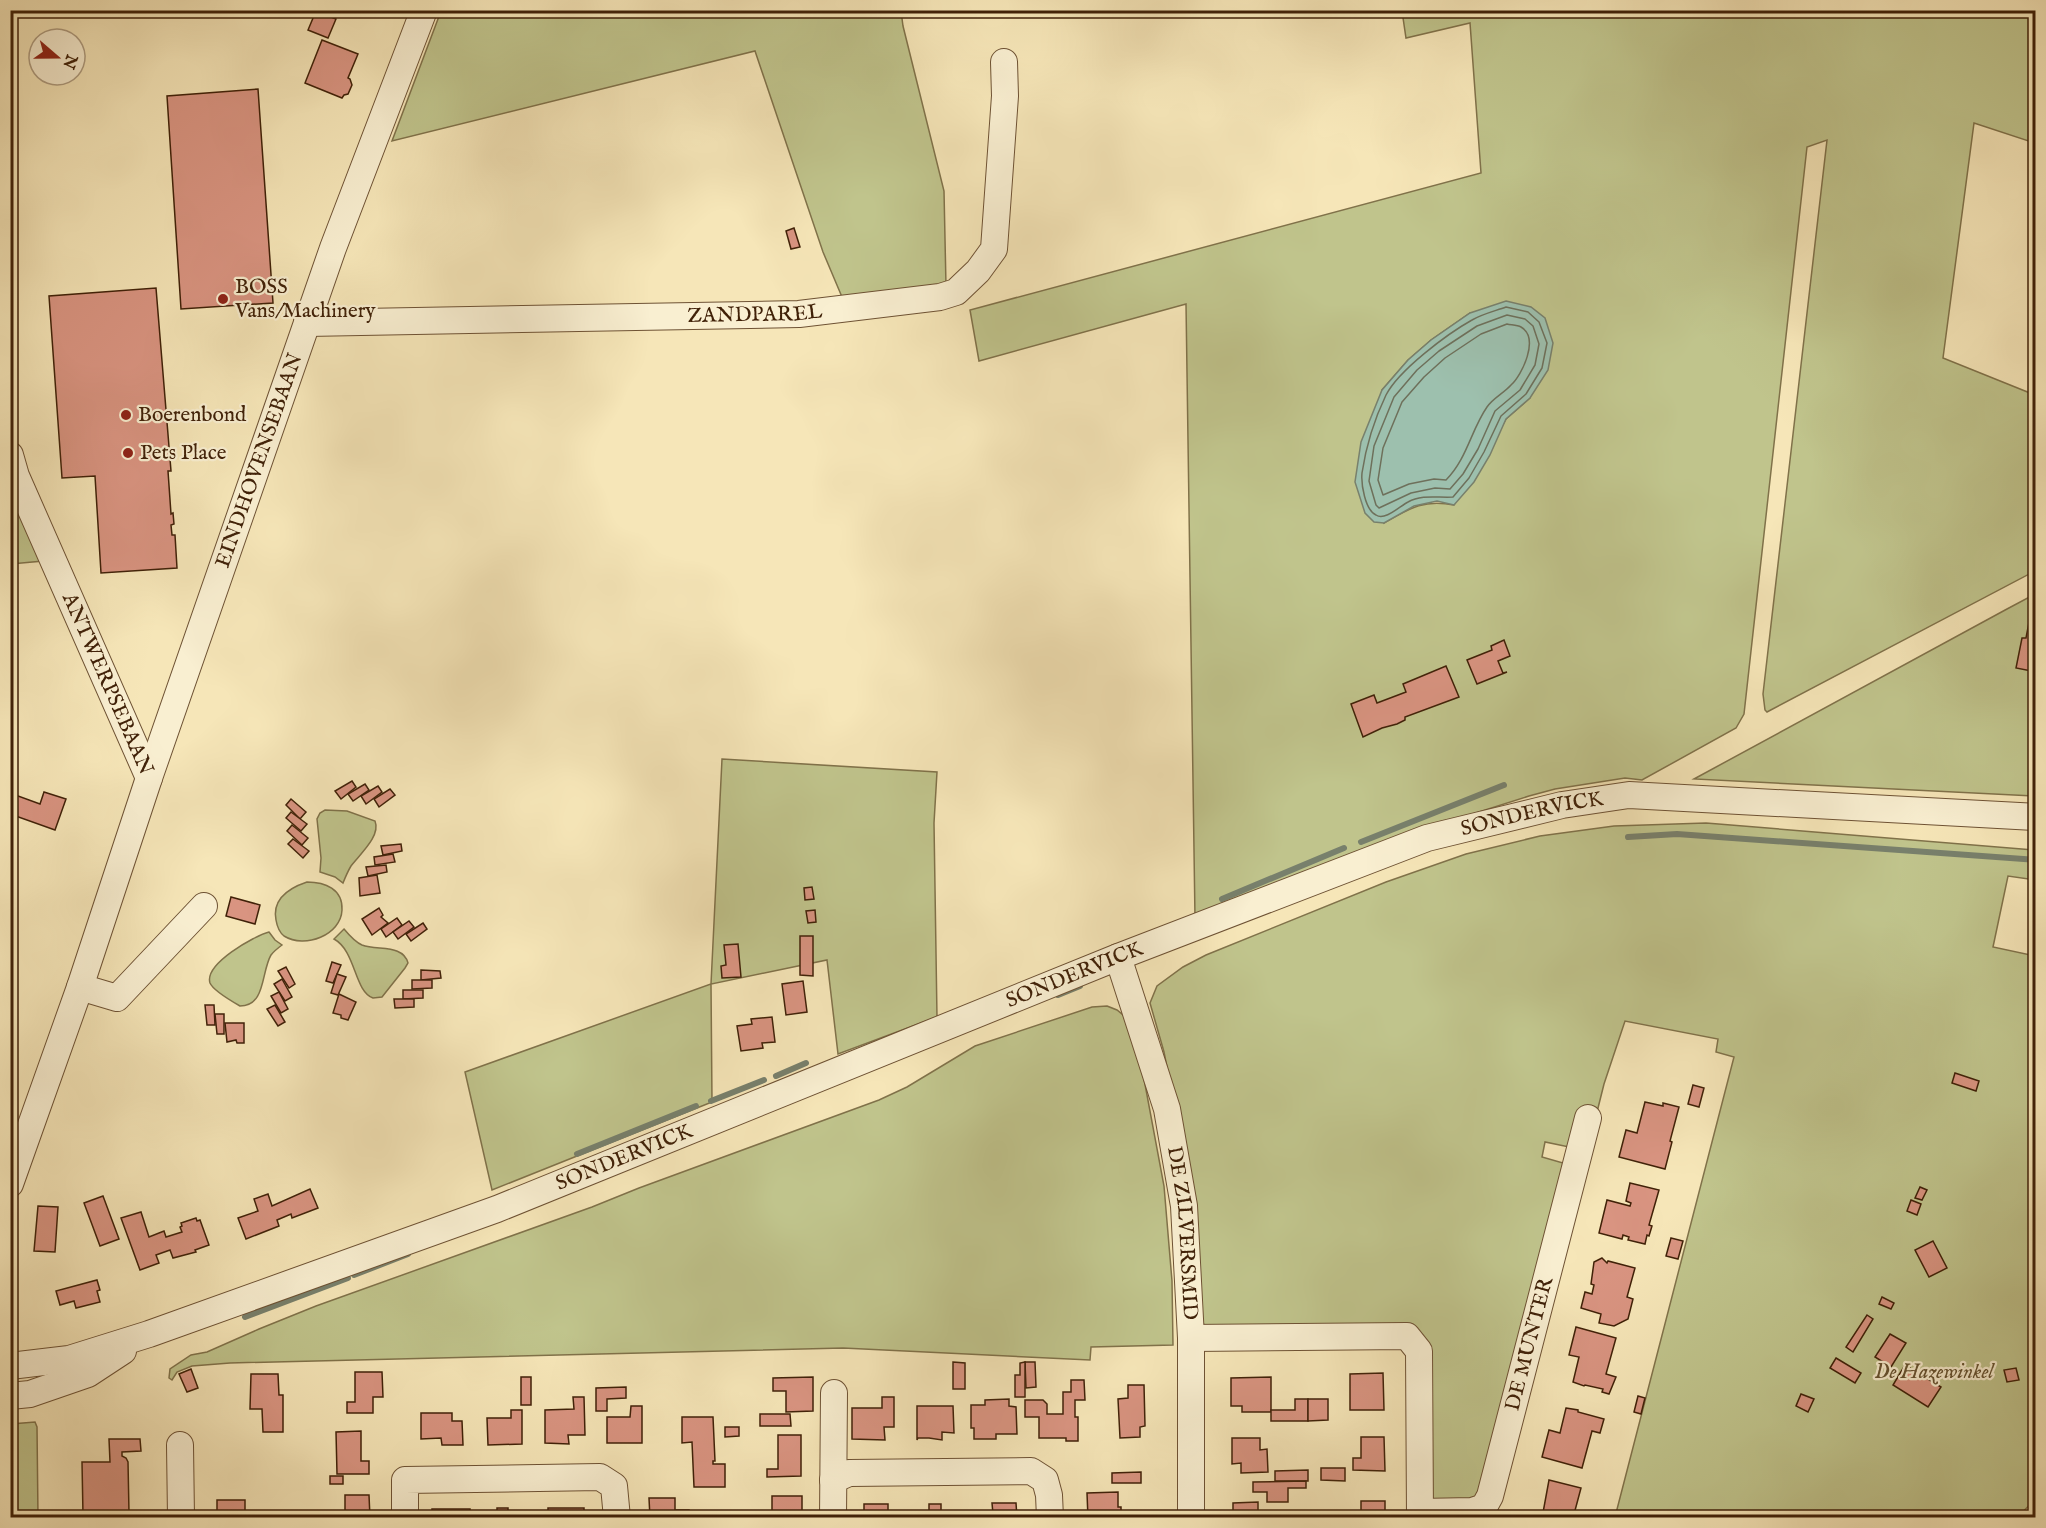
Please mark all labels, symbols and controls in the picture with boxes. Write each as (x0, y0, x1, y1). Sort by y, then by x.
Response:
north arrow (27, 27, 87, 87)
text: N (57, 51, 81, 72)
place label: BOSS Vans/Machinery (234, 274, 376, 325)
marker: BOSS Vans/Machinery (216, 292, 230, 306)
street label: ZANDPAREL (687, 298, 824, 330)
street label: EINDHOVENSEBAAN (209, 350, 309, 572)
place label: Boerenbond (138, 402, 247, 429)
marker: Boerenbond (119, 408, 133, 422)
place label: Pets Place (140, 440, 227, 467)
marker: Pets Place (121, 446, 135, 460)
street label: ANTWERPSEBAAN (55, 588, 159, 779)
street label: SONDERVICK (1458, 785, 1606, 843)
street label: SONDERVICK (1002, 935, 1147, 1015)
street label: SONDERVICK (552, 1117, 697, 1197)
street label: DE ZILVERSMID (1160, 1144, 1204, 1321)
street label: DE MUNTER (1499, 1273, 1560, 1414)
park label: De Hazewinkel (1875, 1359, 1996, 1386)

